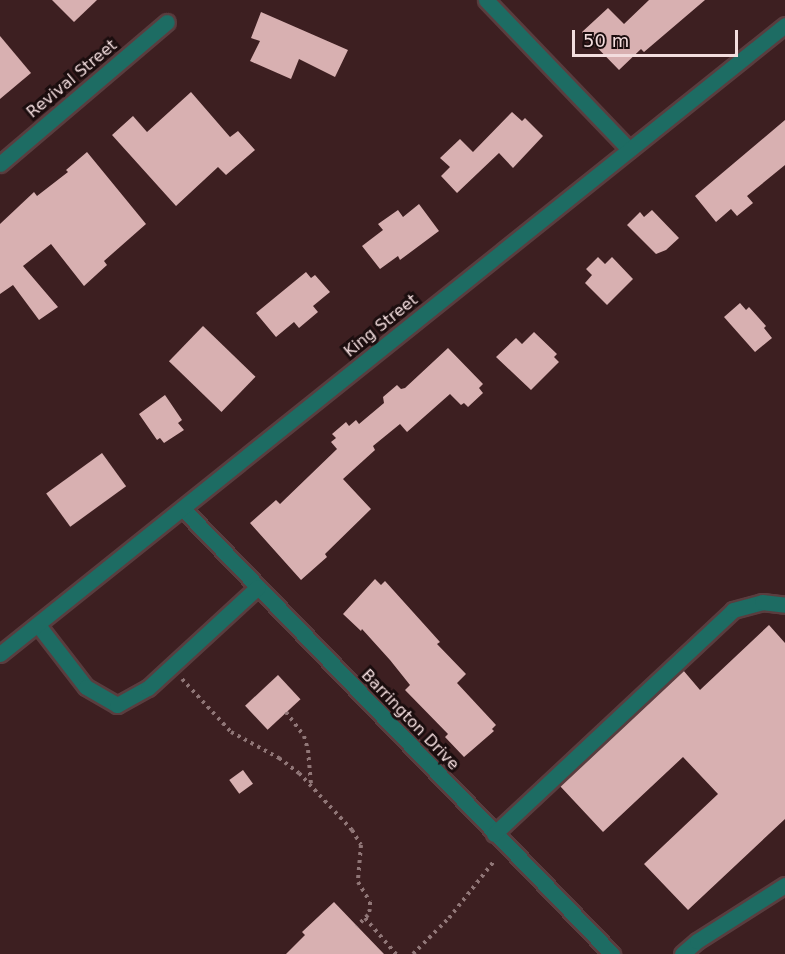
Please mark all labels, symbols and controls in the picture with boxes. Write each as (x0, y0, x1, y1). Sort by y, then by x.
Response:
scale bar (575, 18, 742, 56)
text: 50 m (583, 30, 629, 51)
street label: Revival Street (23, 36, 121, 122)
street label: King Street (340, 291, 422, 361)
street label: Barrington Drive (357, 666, 463, 774)

